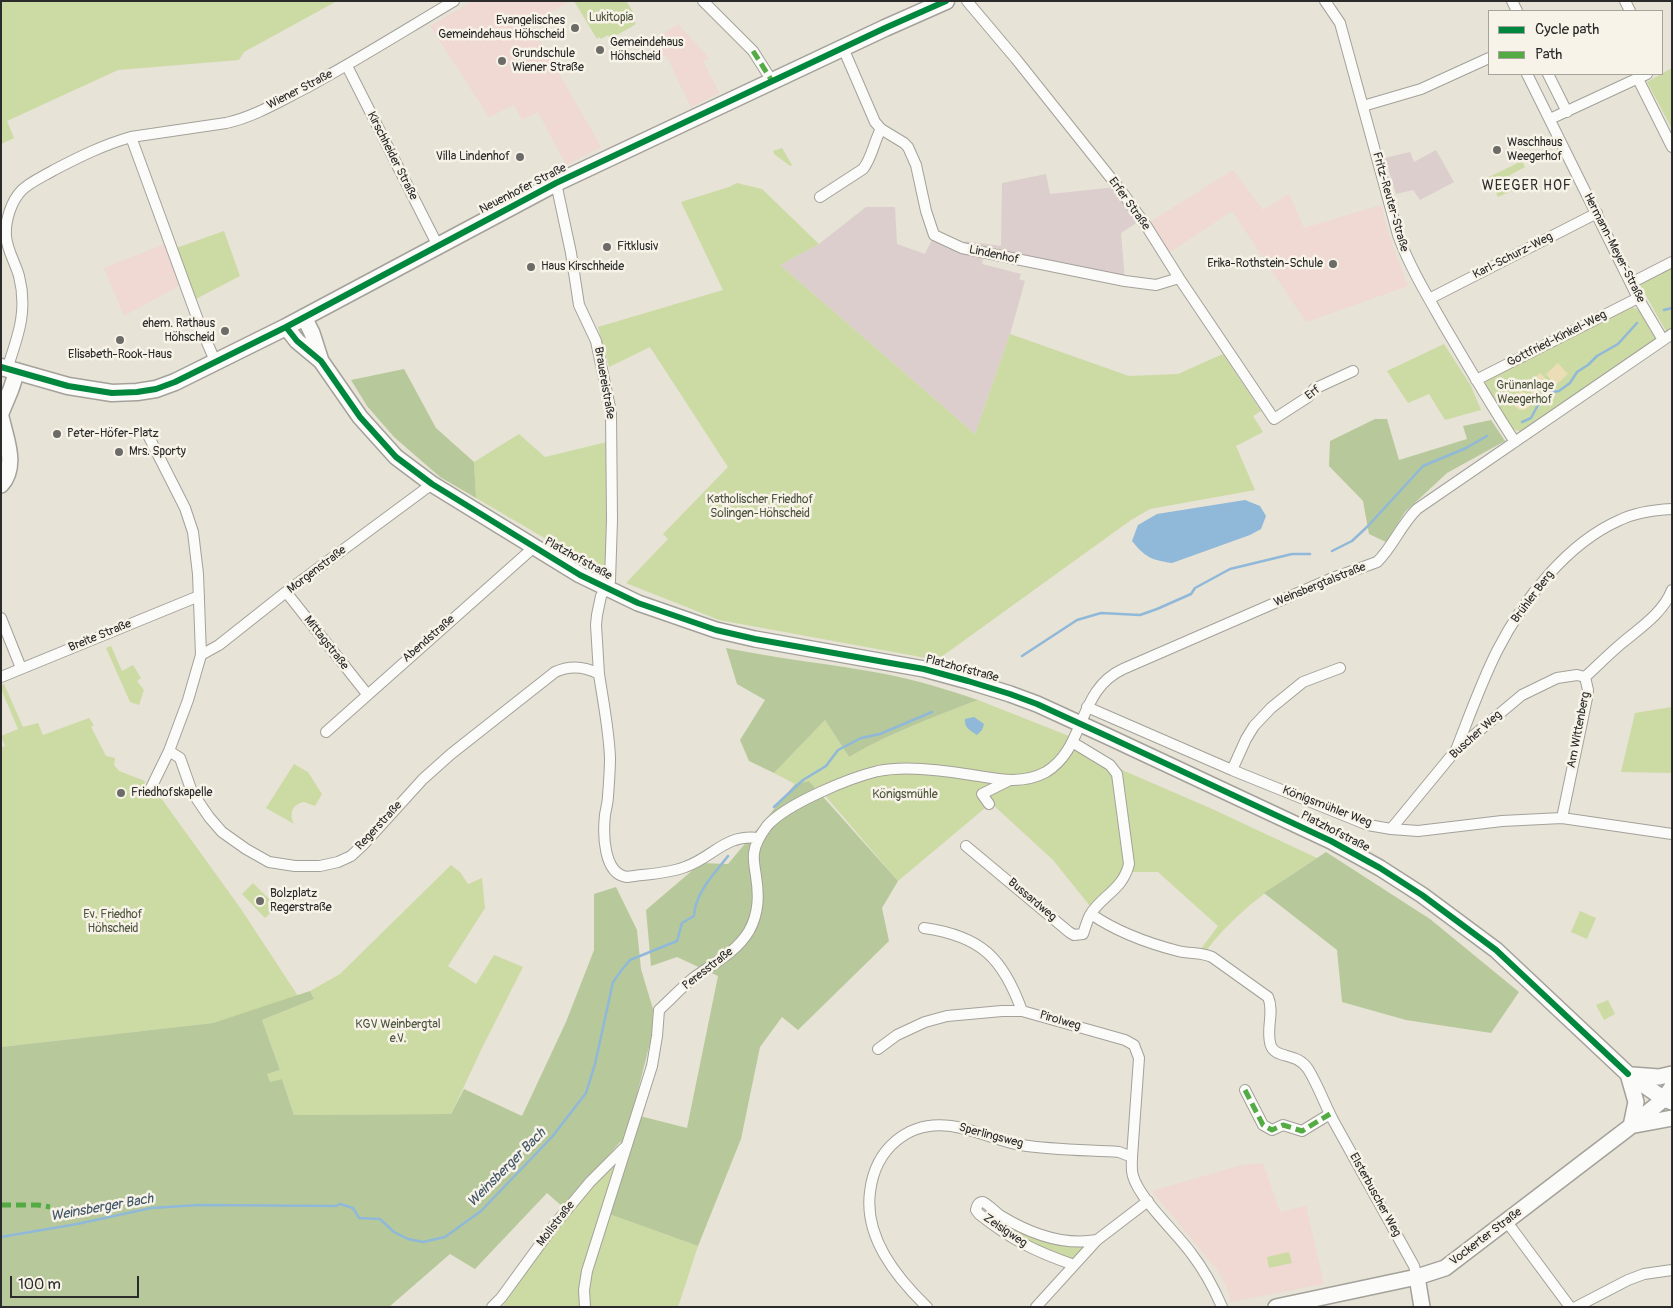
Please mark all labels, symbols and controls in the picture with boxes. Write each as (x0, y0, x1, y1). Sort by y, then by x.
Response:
legend (1488, 10, 1663, 75)
park label: Lukitopia (589, 11, 633, 25)
place label: Evangelisches Gemeindehaus Höhscheid (438, 14, 565, 42)
text: Cycle path (1535, 20, 1599, 39)
marker: Evangelisches Gemeindehaus Höhscheid (569, 22, 581, 34)
place label: Gemeindehaus Höhscheid (610, 36, 683, 64)
marker: Gemeindehaus Höhscheid (594, 44, 606, 56)
text: Path (1535, 45, 1562, 64)
place label: Grundschule Wiener Straße (512, 47, 584, 75)
marker: Grundschule Wiener Straße (496, 55, 508, 67)
street label: Wiener Straße (265, 67, 335, 113)
street label: Kirschheider Straße (363, 109, 421, 203)
place label: Waschhaus Weegerhof (1507, 136, 1562, 164)
marker: Waschhaus Weegerhof (1491, 144, 1503, 156)
place label: Villa Lindenhof (436, 150, 510, 164)
street label: Fritz-Reuter-Straße (1369, 150, 1411, 254)
marker: Villa Lindenhof (514, 151, 526, 163)
street label: Neuenhofer Straße (477, 161, 569, 217)
street label: Erfer Straße (1105, 175, 1153, 233)
district label: WEEGER HOF (1481, 178, 1573, 194)
street label: Hermann-Meyer-Straße (1580, 191, 1648, 305)
street label: Karl-Schurz-Weg (1471, 230, 1555, 282)
place label: Fitklusiv (617, 240, 658, 254)
marker: Fitklusiv (601, 241, 613, 253)
street label: Lindenhof (968, 243, 1020, 267)
place label: Erika-Rothstein-Schule (1207, 257, 1323, 271)
marker: Erika-Rothstein-Schule (1327, 258, 1339, 270)
place label: Haus Kirschheide (541, 260, 624, 274)
marker: Haus Kirschheide (525, 261, 537, 273)
street label: Gottfried-Kinkel-Weg (1505, 308, 1609, 370)
place label: ehem. Rathaus Höhscheid (142, 317, 215, 345)
marker: ehem. Rathaus Höhscheid (219, 325, 231, 337)
marker: Elisabeth-Rook-Haus (114, 334, 126, 346)
street label: Brauereistraße (591, 346, 617, 420)
place label: Elisabeth-Rook-Haus (68, 348, 172, 362)
park label: Grünanlage Weegerhof (1496, 379, 1554, 407)
street label: Erf (1303, 383, 1323, 403)
place label: Peter-Höfer-Platz (67, 427, 159, 441)
marker: Peter-Höfer-Platz (51, 428, 63, 440)
place label: Mrs. Sporty (129, 445, 186, 459)
marker: Mrs. Sporty (113, 446, 125, 458)
park label: Katholischer Friedhof Solingen-Höhscheid (707, 493, 813, 521)
street label: Platzhofstraße (542, 534, 614, 584)
street label: Morgenstraße (285, 543, 349, 597)
street label: Weinsbergtalstraße (1272, 560, 1368, 610)
street label: Brühler Berg (1509, 568, 1557, 626)
street label: Abendstraße (400, 612, 458, 666)
street label: Mittagstraße (300, 613, 352, 673)
street label: Breite Straße (67, 617, 133, 655)
street label: Platzhofstraße (924, 652, 1000, 686)
street label: Am Wittenberg (1565, 691, 1593, 769)
street label: Buscher Weg (1447, 708, 1505, 762)
street label: Königsmühler Weg (1280, 783, 1374, 831)
place label: Friedhofskapelle (131, 786, 213, 800)
marker: Friedhofskapelle (115, 787, 127, 799)
park label: Königsmühle (872, 788, 938, 802)
street label: Regerstraße (353, 799, 405, 853)
street label: Platzhofstraße (1298, 809, 1372, 855)
street label: Bussardweg (1005, 875, 1059, 925)
place label: Bolzplatz Regerstraße (270, 887, 332, 915)
marker: Bolzplatz Regerstraße (254, 895, 266, 907)
park label: Ev. Friedhof Höhscheid (83, 908, 143, 936)
street label: Peresstraße (680, 945, 736, 993)
street label: Pirolweg (1038, 1008, 1082, 1034)
park label: KGV Weinbergtal e.V. (355, 1018, 441, 1046)
street label: Sperlingsweg (957, 1121, 1025, 1151)
water label: Weinsberger Bach (464, 1125, 550, 1211)
street label: Elsterbuscher Weg (1346, 1151, 1404, 1239)
water label: Weinsberger Bach (49, 1191, 155, 1225)
street label: Mollstraße (534, 1199, 578, 1249)
street label: Vockerter Straße (1447, 1205, 1525, 1269)
street label: Zeisigweg (980, 1211, 1030, 1251)
scale bar (12, 1266, 141, 1298)
text: 100 m (18, 1275, 61, 1294)

